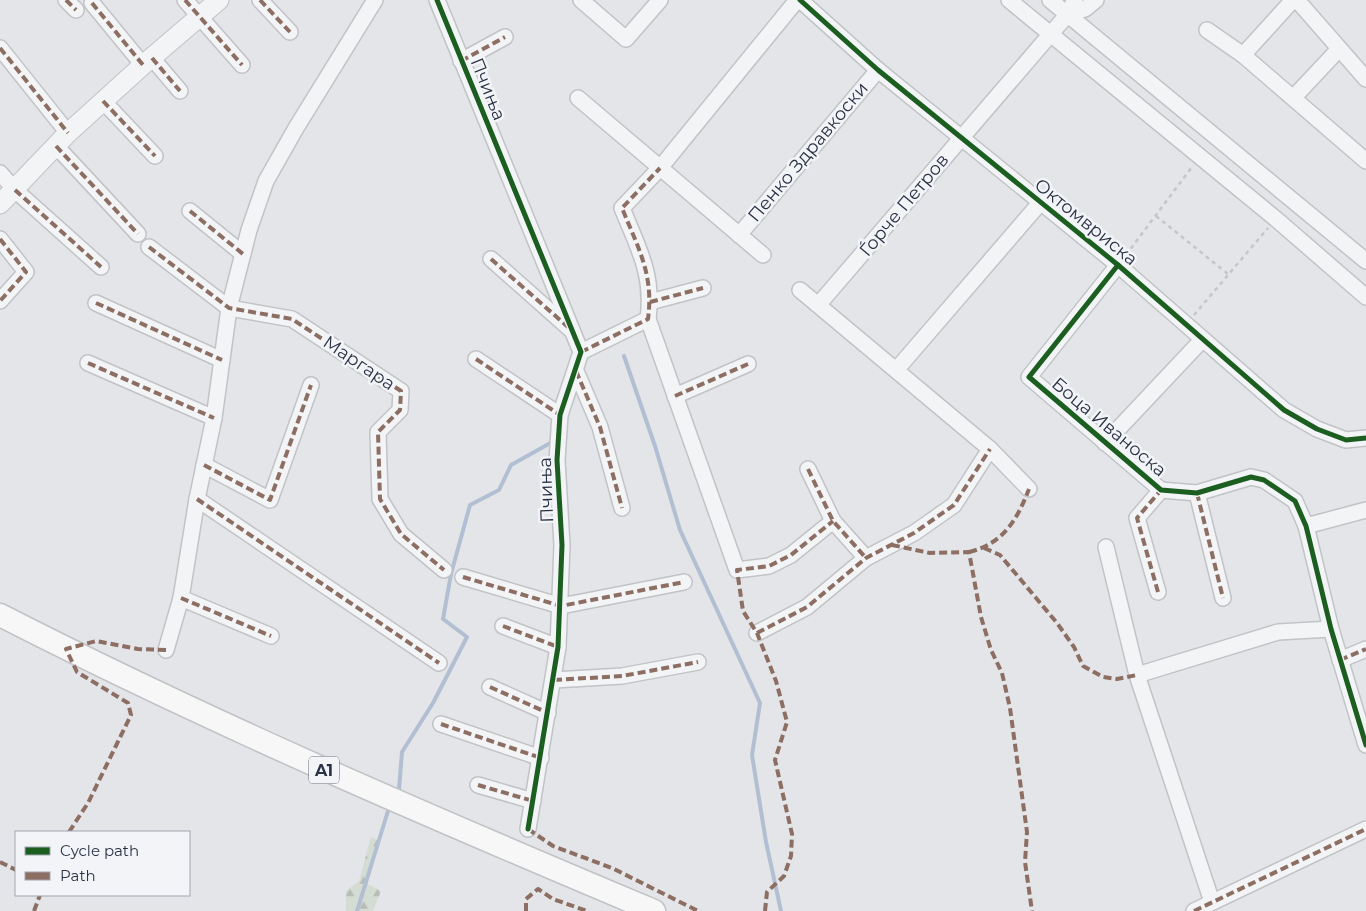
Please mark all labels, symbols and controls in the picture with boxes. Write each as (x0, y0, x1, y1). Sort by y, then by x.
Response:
street label: Пчиња (466, 55, 510, 123)
street label: Пенко Здравкоски (743, 78, 873, 226)
street label: Ѓорче Петров (855, 149, 953, 261)
street label: Октомвриска (1030, 174, 1142, 270)
street label: Маргара (319, 331, 399, 395)
street label: Боца Иваноска (1047, 373, 1171, 481)
street label: Пчиња (534, 457, 558, 523)
road number: A1 (309, 756, 339, 784)
legend (15, 831, 190, 896)
text: Cycle path (60, 841, 139, 860)
text: Path (60, 866, 96, 885)

